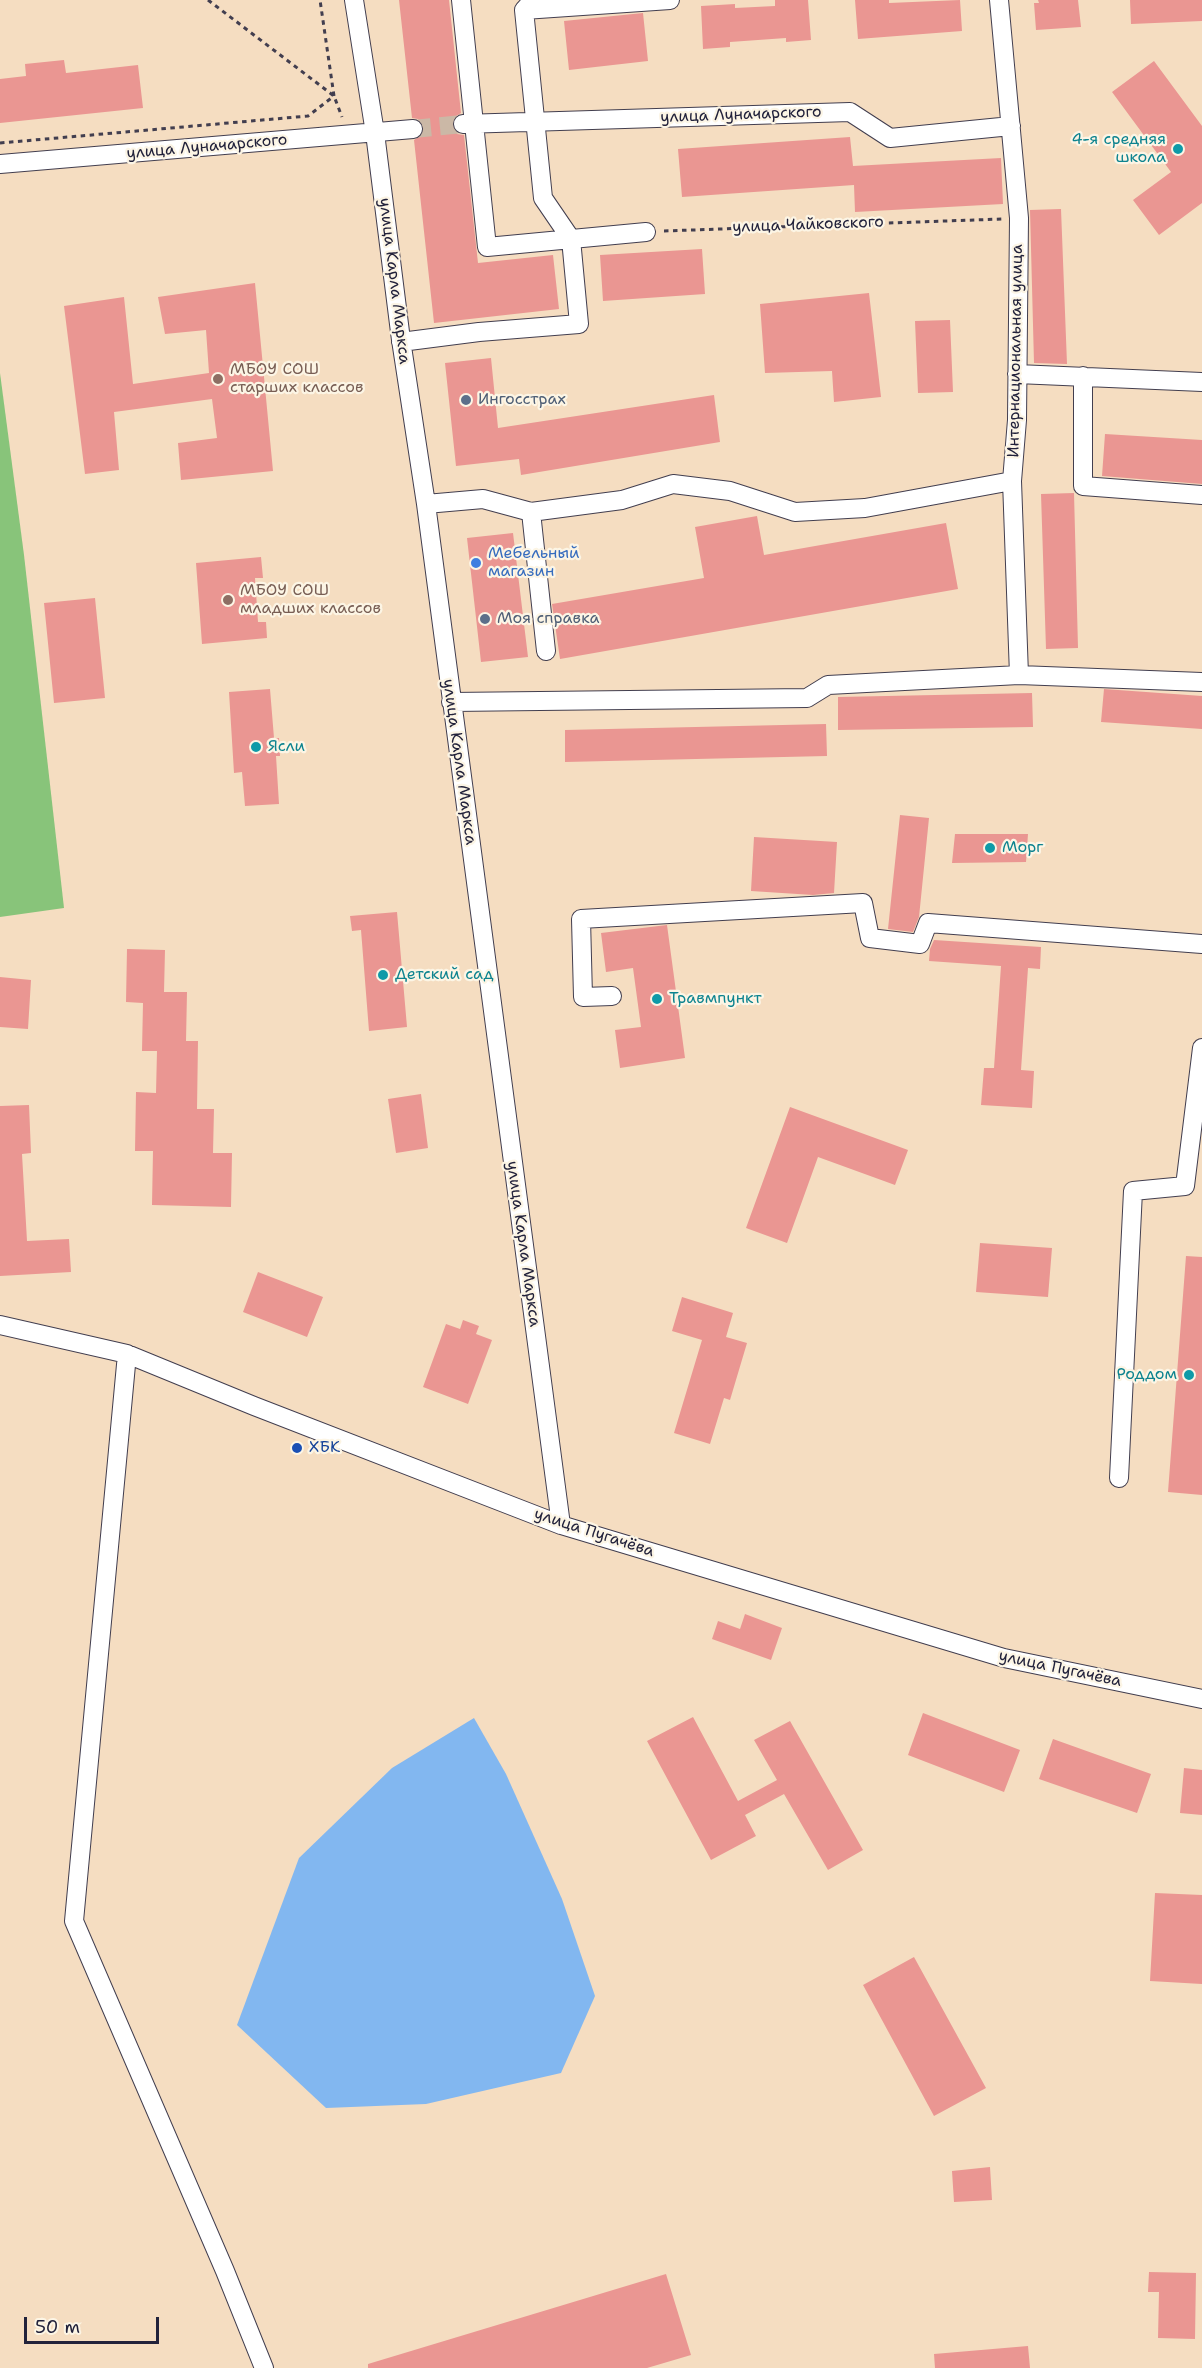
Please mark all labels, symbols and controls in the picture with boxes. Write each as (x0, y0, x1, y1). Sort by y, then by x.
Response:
street label: улица Луначарского (660, 103, 822, 127)
street label: улица Луначарского (126, 130, 288, 164)
place label: 4-я средняя школа (1072, 130, 1166, 168)
marker: 4-я средняя школа (1171, 142, 1185, 156)
street label: улица Карла Маркса (374, 197, 414, 365)
street label: улица Чайковского (732, 213, 884, 237)
street label: Интернациональная улица (1005, 244, 1027, 458)
place label: МБОУ СОШ старших классов (230, 360, 363, 398)
marker: МБОУ СОШ старших классов (211, 372, 225, 386)
place label: Ингосстрах (478, 390, 566, 410)
marker: Ингосстрах (459, 393, 473, 407)
place label: Мебельный магазин (488, 544, 580, 582)
marker: Мебельный магазин (469, 556, 483, 570)
place label: МБОУ СОШ младших классов (240, 581, 381, 619)
marker: МБОУ СОШ младших классов (221, 593, 235, 607)
place label: Моя справка (497, 609, 599, 629)
marker: Моя справка (478, 612, 492, 626)
street label: улица Карла Маркса (438, 678, 480, 846)
place label: Ясли (268, 737, 305, 757)
marker: Ясли (249, 740, 263, 754)
place label: Морг (1002, 838, 1043, 858)
marker: Морг (983, 841, 997, 855)
place label: Детский сад (395, 965, 494, 985)
marker: Детский сад (376, 968, 390, 982)
place label: Травмпункт (669, 989, 762, 1009)
marker: Травмпункт (650, 992, 664, 1006)
street label: улица Карла Маркса (502, 1160, 544, 1328)
place label: Роддом (1117, 1365, 1177, 1385)
marker: Роддом (1182, 1368, 1196, 1382)
place label: ХБК (309, 1438, 340, 1458)
marker: ХБК (290, 1441, 304, 1455)
street label: улица Пугачёва (532, 1505, 656, 1561)
street label: улица Пугачёва (997, 1647, 1123, 1691)
scale bar (27, 2305, 162, 2343)
text: 50 m (35, 2315, 80, 2339)

